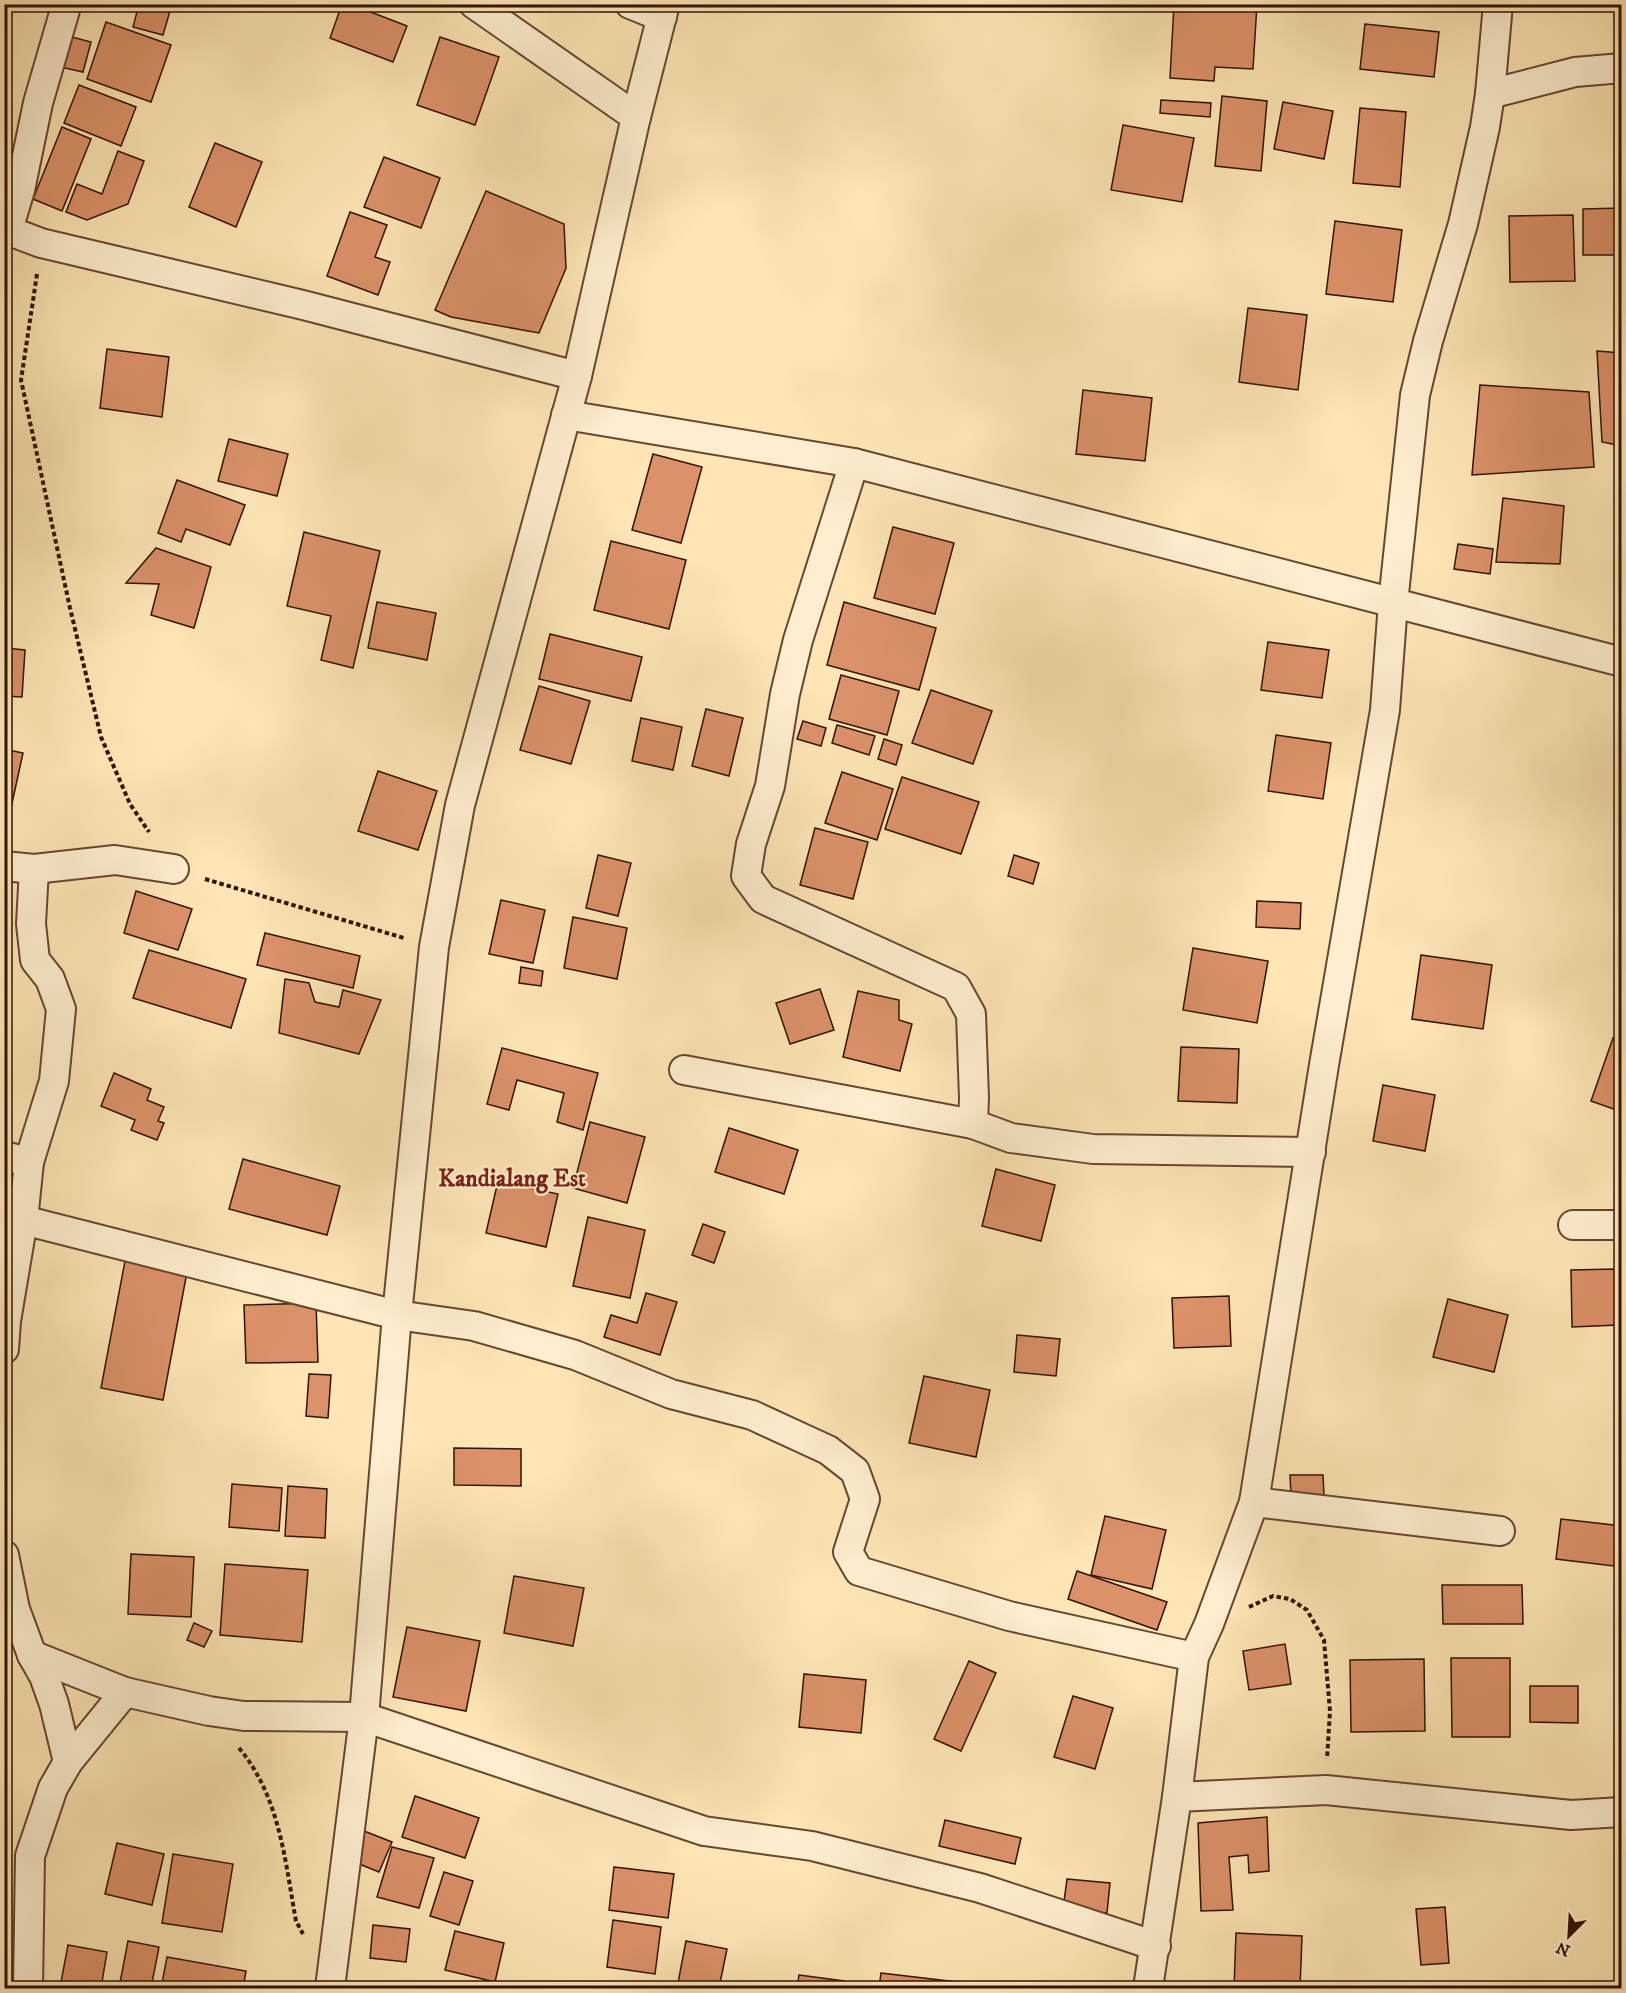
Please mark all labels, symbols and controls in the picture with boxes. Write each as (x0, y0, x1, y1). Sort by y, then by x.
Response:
district label: Kandialang Est (438, 1164, 586, 1194)
north arrow (1539, 1906, 1599, 1966)
text: N (1553, 1937, 1573, 1961)

